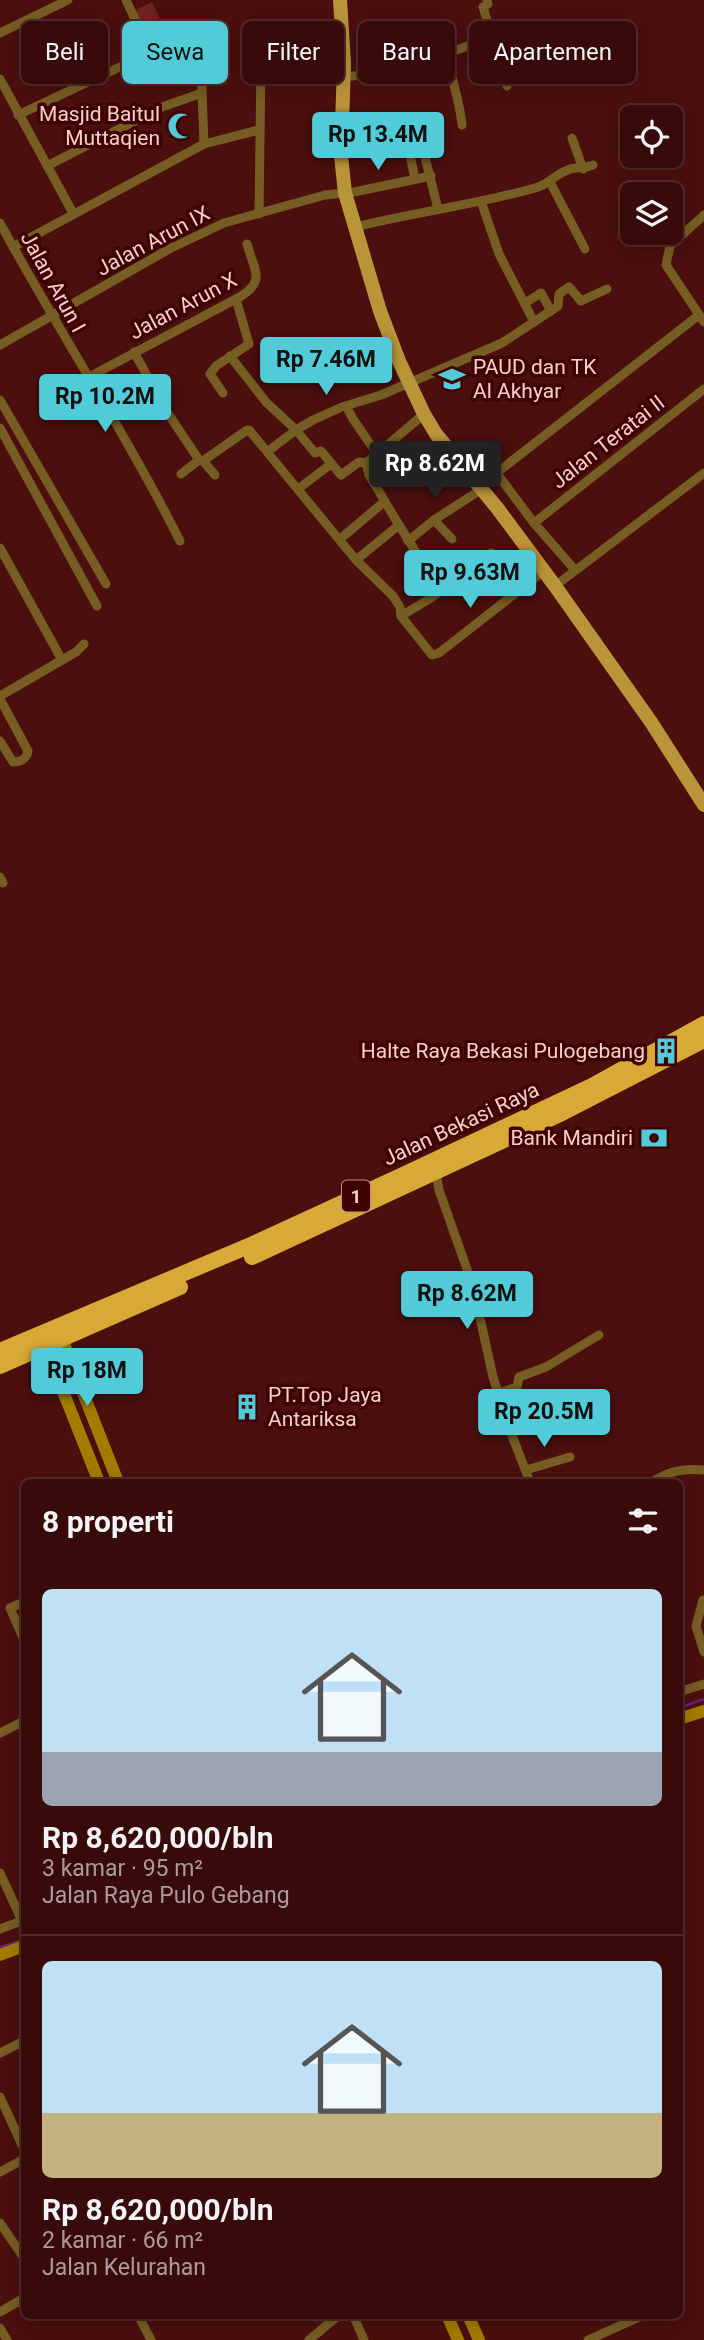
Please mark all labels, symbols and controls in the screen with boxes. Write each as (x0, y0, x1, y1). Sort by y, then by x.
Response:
chip: Beli (21, 21, 108, 84)
chip: Sewa (122, 21, 228, 84)
chip: Filter (242, 21, 344, 84)
chip: Baru (358, 21, 455, 84)
chip: Apartemen (469, 21, 636, 84)
place label: Masjid Baitul Muttaqien (39, 102, 160, 150)
map controls (620, 105, 683, 245)
button: locate (620, 105, 683, 168)
mosque icon: Masjid Baitul Muttaqien (166, 111, 196, 141)
pin: Rp 13.4M (306, 113, 450, 172)
text: Rp 13.4M (328, 121, 428, 148)
button: layers (620, 182, 683, 245)
street label: Jalan Arun IX (92, 201, 214, 281)
street label: Jalan Arun I (16, 228, 90, 336)
street label: Jalan Arun X (125, 268, 241, 344)
pin: Rp 7.46M (254, 338, 398, 397)
text: Rp 7.46M (276, 346, 376, 373)
place label: PAUD dan TK Al Akhyar (473, 355, 597, 403)
school or university icon: PAUD dan TK Al Akhyar (437, 364, 467, 394)
pin: Rp 10.2M (33, 374, 177, 434)
text: Rp 10.2M (55, 383, 155, 410)
street label: Jalan Teratai II (547, 390, 669, 494)
pin: Rp 8.62M (363, 442, 507, 501)
text: Rp 8.62M (385, 450, 485, 477)
pin: Rp 9.63M (398, 550, 542, 610)
text: Rp 9.63M (420, 559, 520, 586)
building icon: Halte Raya Bekasi Pulogebang (651, 1036, 681, 1066)
place label: Halte Raya Bekasi Pulogebang (361, 1039, 645, 1063)
street label: Jalan Bekasi Raya (379, 1077, 543, 1171)
bank icon: Bank Mandiri (639, 1123, 669, 1153)
place label: Bank Mandiri (511, 1126, 633, 1150)
road number: 1 (342, 1180, 370, 1212)
pin: Rp 8.62M (395, 1272, 539, 1331)
text: Rp 8.62M (417, 1280, 517, 1307)
pin: Rp 18M (30, 1348, 144, 1408)
text: Rp 18M (47, 1357, 127, 1384)
place label: PT.Top Jaya Antariksa (268, 1383, 382, 1431)
pin: Rp 20.5M (472, 1390, 616, 1449)
building icon: PT.Top Jaya Antariksa (232, 1392, 262, 1422)
text: Rp 20.5M (494, 1398, 594, 1425)
icon: filters (624, 1502, 662, 1540)
text: 8 properti (42, 1504, 174, 1539)
icon: home (289, 1634, 415, 1760)
text: Rp 8,620,000/bln (42, 1820, 274, 1855)
text: 3 kamar · 95 m² (42, 1855, 203, 1882)
text: Jalan Raya Pulo Gebang (42, 1882, 290, 1909)
icon: home (289, 2006, 415, 2132)
text: Rp 8,620,000/bln (42, 2192, 274, 2227)
text: 2 kamar · 66 m² (42, 2227, 203, 2254)
text: Jalan Kelurahan (42, 2254, 206, 2281)

